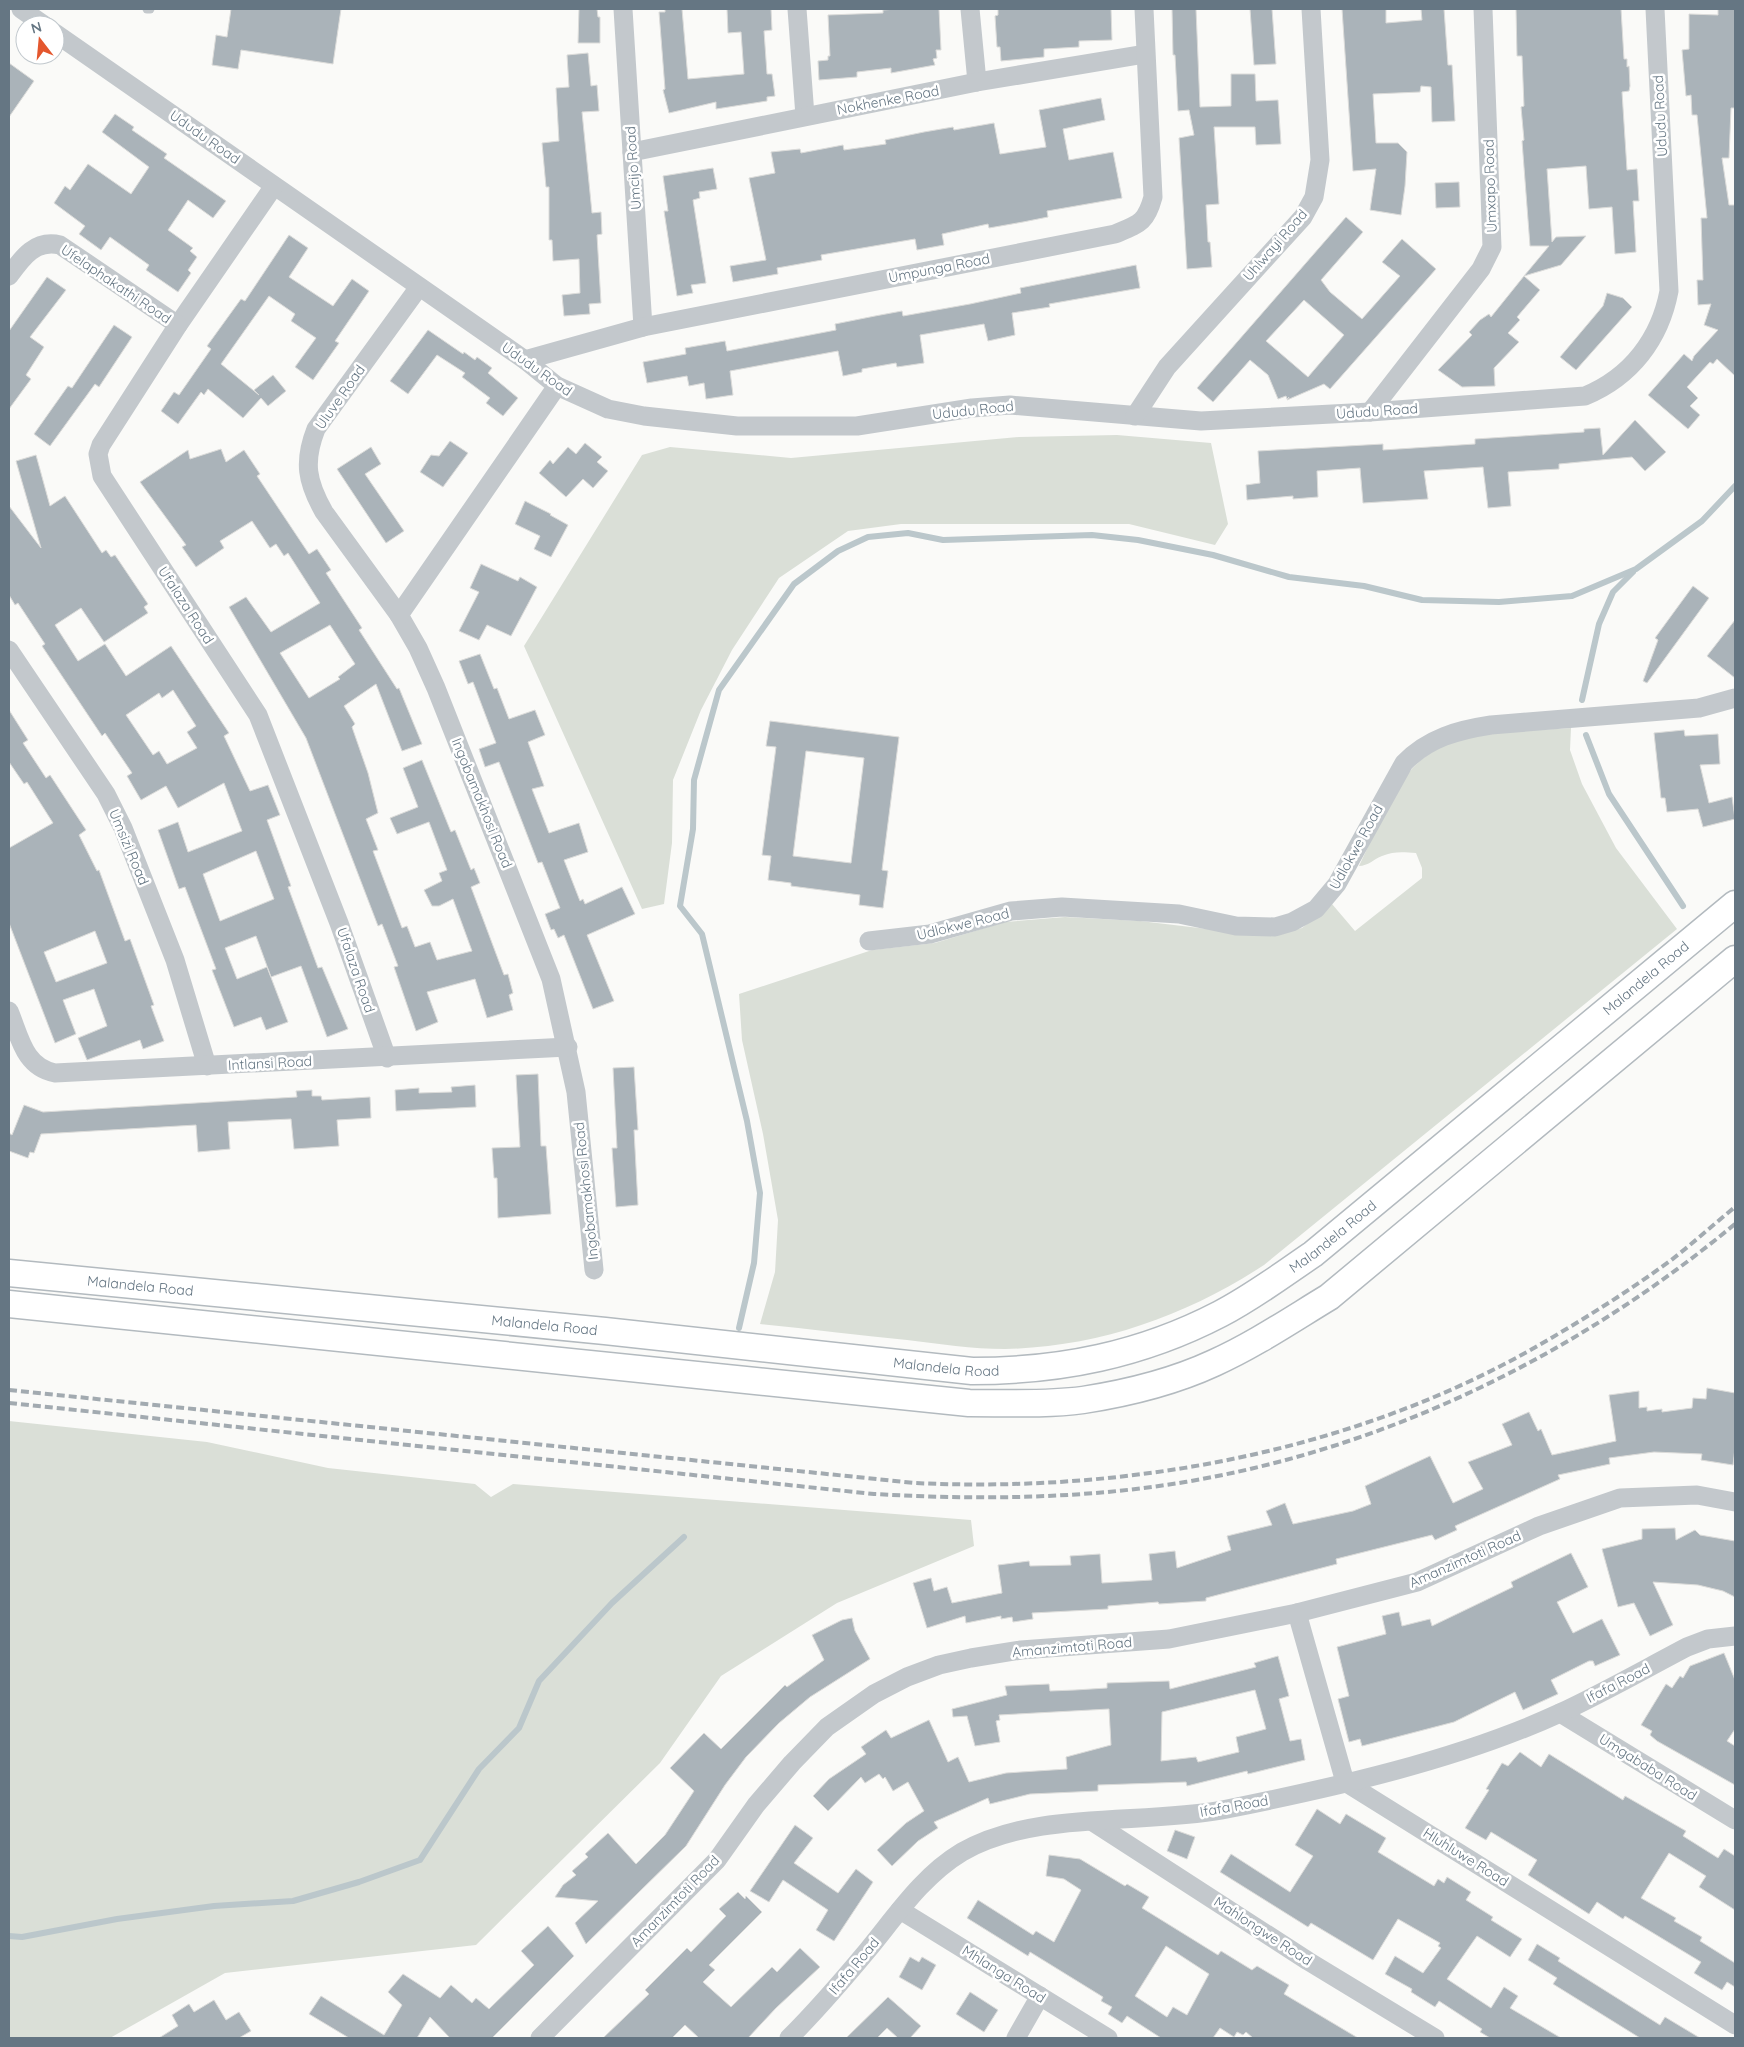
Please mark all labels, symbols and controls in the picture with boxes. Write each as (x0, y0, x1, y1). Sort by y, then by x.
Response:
north arrow (15, 15, 65, 65)
text: N (29, 17, 44, 38)
street label: Ududu Road (1649, 75, 1671, 157)
street label: Nokhenke Road (835, 81, 941, 119)
street label: Ududu Road (166, 106, 244, 168)
street label: Umcijo Road (621, 126, 645, 210)
street label: Umxapo Road (1479, 139, 1501, 233)
street label: Uhlwayi Road (1239, 205, 1311, 285)
street label: Ufelaphakathi Road (57, 240, 175, 328)
street label: Umpunga Road (887, 249, 991, 287)
street label: Ududu Road (498, 338, 576, 400)
street label: Uluve Road (311, 361, 369, 433)
street label: Ududu Road (931, 397, 1015, 423)
street label: Ududu Road (1336, 399, 1418, 423)
street label: Ufalaza Road (154, 563, 218, 647)
street label: Ingobamakhosi Road (448, 735, 516, 871)
street label: Udlokwe Road (1325, 801, 1387, 893)
street label: Umsizi Road (105, 806, 153, 888)
street label: Udlokwe Road (915, 904, 1011, 944)
street label: Ufalaza Road (333, 925, 379, 1015)
street label: Malandela Road (1599, 937, 1692, 1019)
street label: Intlansi Road (227, 1052, 313, 1074)
street label: Ingobamakhosi Road (570, 1121, 602, 1261)
street label: Malandela Road (1286, 1196, 1380, 1277)
street label: Malandela Road (86, 1272, 194, 1300)
street label: Malandela Road (491, 1311, 598, 1339)
street label: Malandela Road (892, 1353, 1000, 1380)
street label: Amanzimtoti Road (1406, 1526, 1524, 1592)
street label: Amanzimtoti Road (1011, 1633, 1133, 1661)
street label: Ifafa Road (1583, 1659, 1653, 1707)
street label: Umgababa Road (1596, 1730, 1700, 1804)
street label: Ifafa Road (1198, 1791, 1270, 1821)
street label: Hluhluwe Road (1420, 1824, 1512, 1890)
street label: Amanzimtoti Road (627, 1851, 723, 1951)
street label: Mahlongwe Road (1211, 1893, 1315, 1969)
street label: Ifafa Road (825, 1934, 883, 1998)
street label: Mhlanga Road (959, 1941, 1049, 2007)

